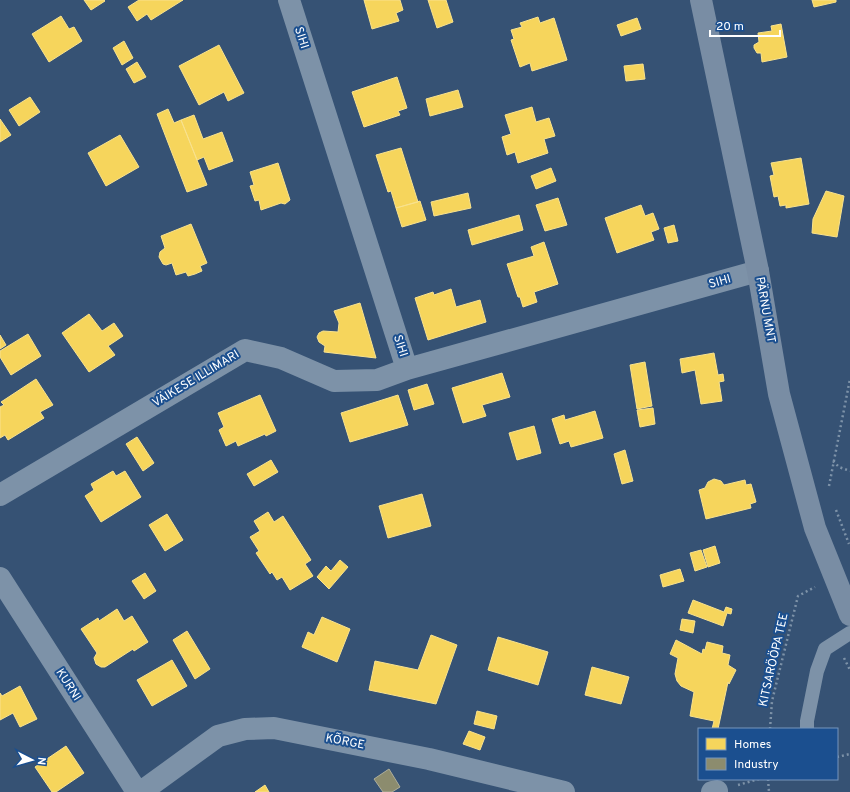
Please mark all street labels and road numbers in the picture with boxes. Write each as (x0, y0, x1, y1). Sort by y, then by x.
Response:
street label: SIHI (290, 25, 312, 51)
street label: SIHI (707, 271, 733, 293)
street label: PÄRNU MNT (751, 276, 779, 344)
street label: SIHI (389, 333, 411, 359)
street label: VÄIKESE ILLIMARI (149, 347, 243, 411)
street label: KITSARÖÖPA TEE (755, 612, 793, 708)
street label: KURNI (52, 666, 84, 704)
street label: KÕRGE (324, 730, 366, 754)

